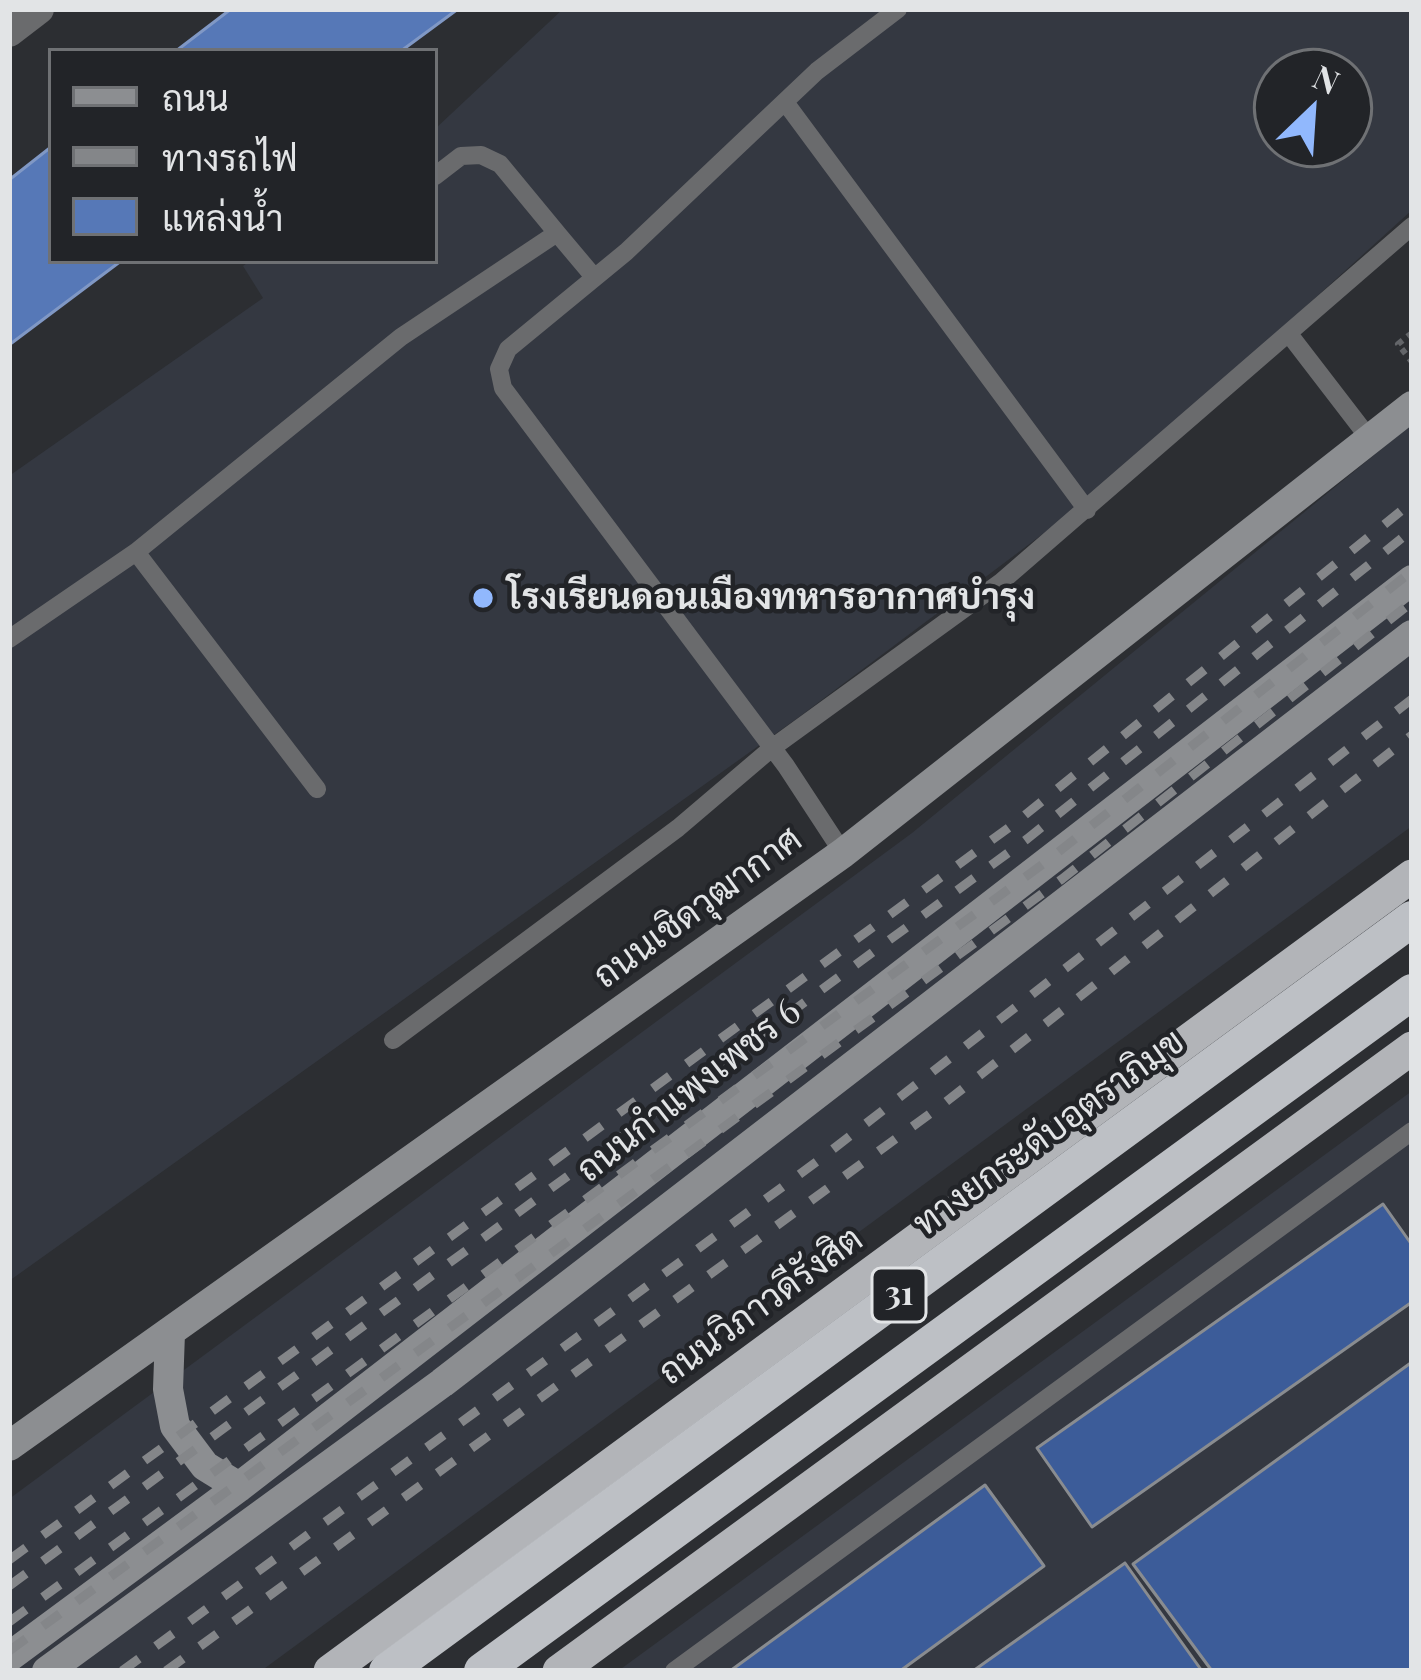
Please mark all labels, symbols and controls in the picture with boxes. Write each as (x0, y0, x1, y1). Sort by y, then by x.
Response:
legend (48, 48, 438, 264)
north arrow (1253, 48, 1373, 168)
text: N (1307, 53, 1347, 103)
text: ถนน (162, 72, 229, 120)
text: ทางรถไฟ (162, 132, 298, 180)
text: แหล่งน้ำ (162, 192, 283, 240)
place label: โรงเรียนดอนเมืองทหารอากาศบำรุง (507, 576, 1035, 620)
marker: โรงเรียนดอนเมืองทหารอากาศบำรุง (470, 585, 496, 611)
street label: ถนนเชิดวุฒากาศ (585, 818, 811, 998)
street label: ถนนกำแพงเพชร 6 (569, 990, 809, 1192)
street label: ทางยกระดับอุตราภิมุข (905, 1020, 1193, 1246)
street label: ถนนวิภาวดีรังสิต (651, 1218, 871, 1394)
road number: 31 (872, 1268, 926, 1322)

